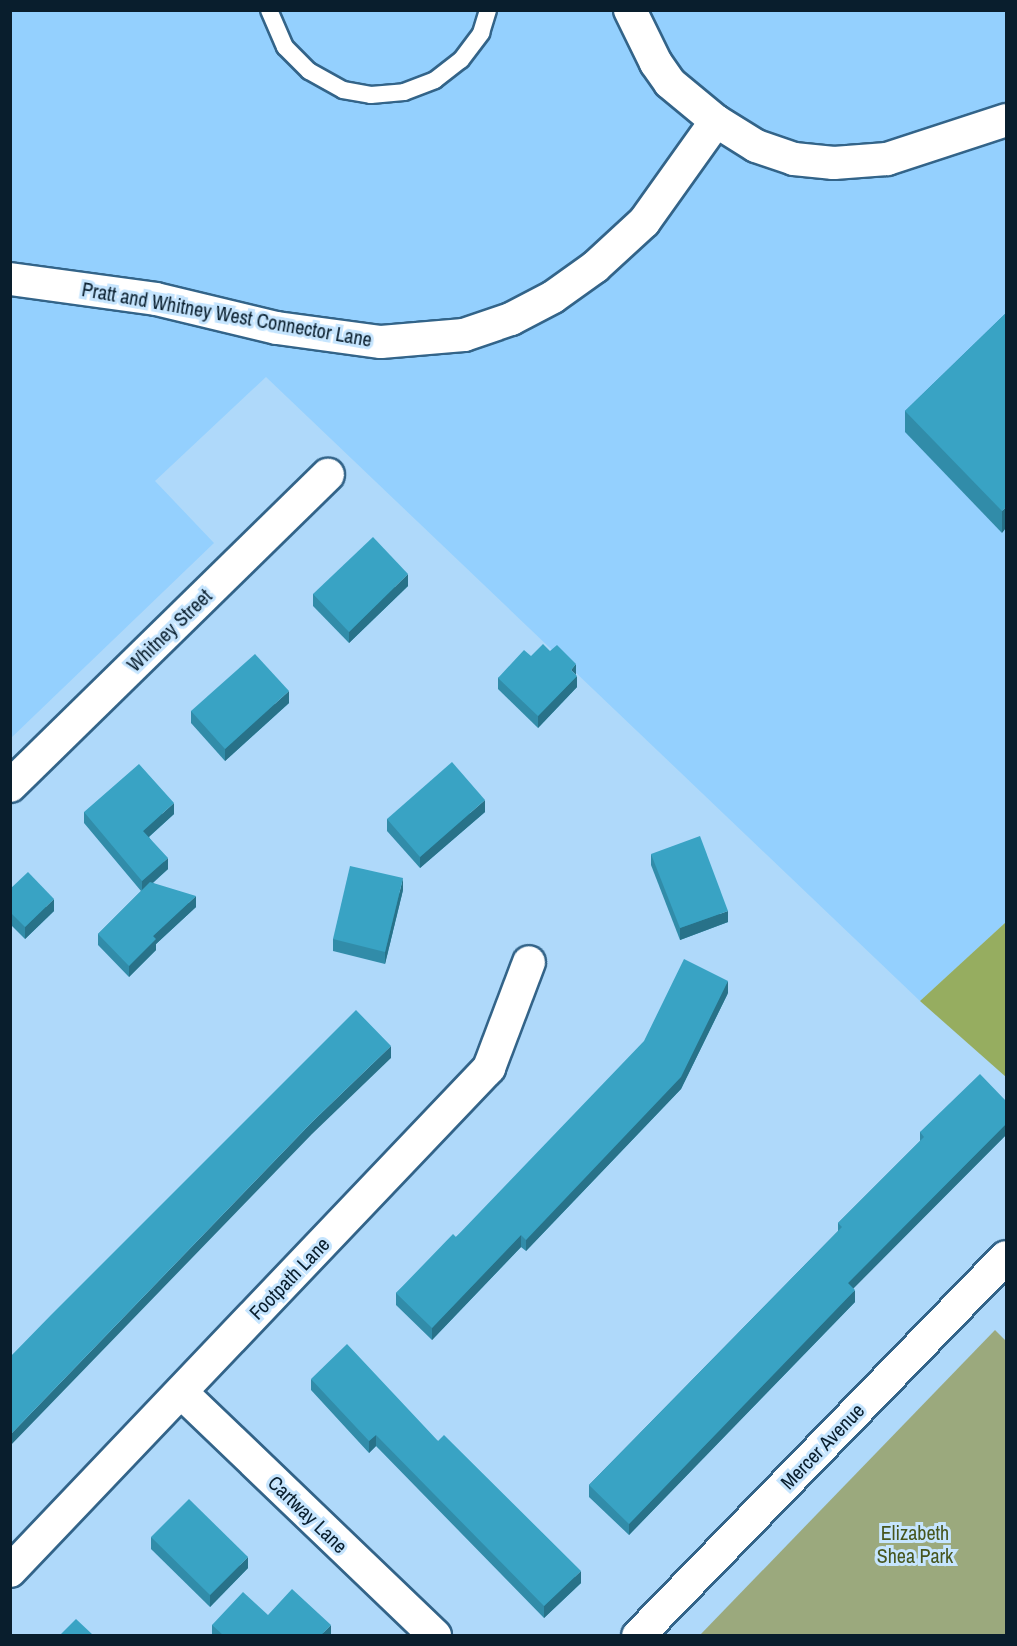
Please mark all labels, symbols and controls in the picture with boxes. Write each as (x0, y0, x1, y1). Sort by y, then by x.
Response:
street label: Pratt and Whitney West Connector Lane (80, 277, 374, 351)
street label: Whitney Street (122, 584, 216, 676)
street label: Footpath Lane (244, 1232, 334, 1324)
street label: Mercer Avenue (775, 1398, 869, 1494)
street label: Cartway Lane (263, 1470, 353, 1558)
park label: Elizabeth Shea Park (877, 1521, 953, 1568)

